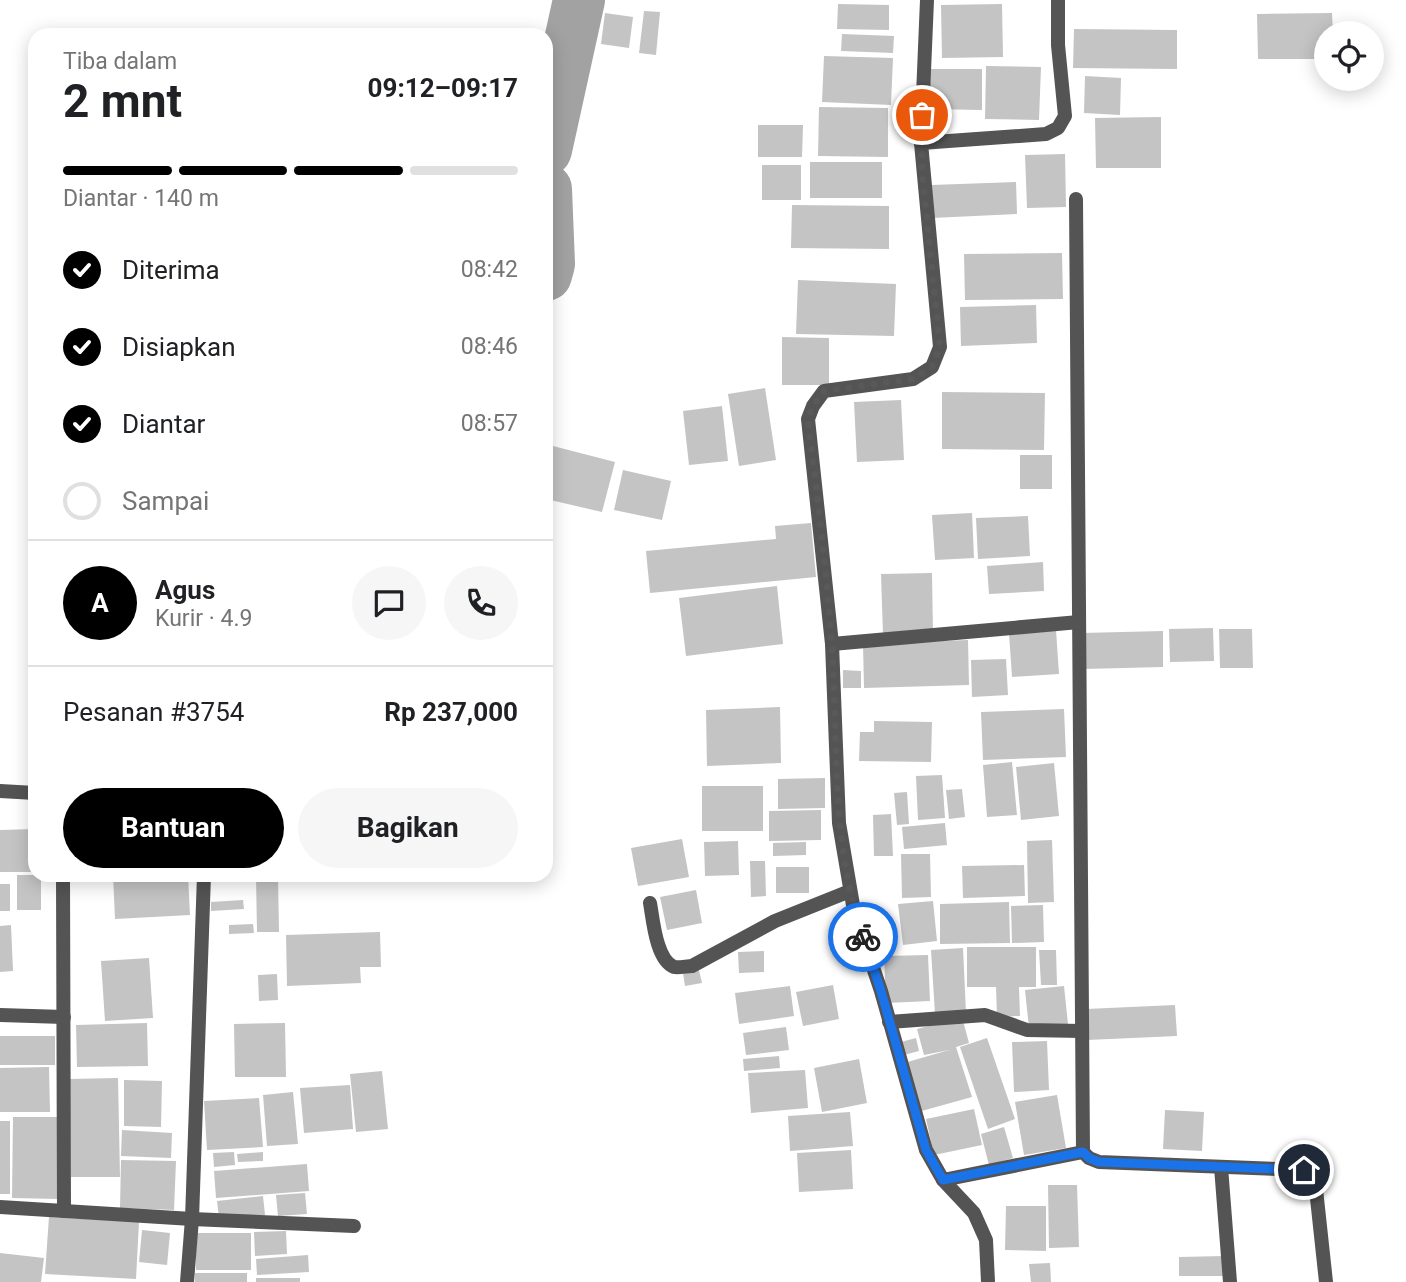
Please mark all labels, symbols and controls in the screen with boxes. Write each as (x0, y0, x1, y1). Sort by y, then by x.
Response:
map controls (1314, 21, 1384, 91)
button: locate (1314, 21, 1384, 91)
text: Tiba dalam (63, 48, 177, 75)
text: 09:12–09:17 (368, 73, 518, 103)
text: 2 mnt (63, 74, 182, 128)
pin (892, 85, 952, 145)
icon: bag (903, 96, 941, 134)
text: Diantar · 140 m (63, 185, 219, 212)
icon: check (63, 251, 101, 289)
text: Diterima (122, 255, 220, 285)
text: 08:42 (461, 256, 518, 283)
icon: check (63, 328, 101, 366)
text: Disiapkan (122, 332, 236, 362)
text: 08:46 (461, 333, 518, 360)
icon: check (63, 405, 101, 443)
text: Diantar (122, 409, 205, 439)
text: 08:57 (461, 410, 518, 437)
text: Sampai (122, 486, 209, 516)
button: chat (352, 566, 426, 640)
button: phone (444, 566, 518, 640)
text: Agus (155, 575, 215, 605)
text: A (91, 588, 109, 618)
text: Kurir · 4.9 (155, 605, 252, 632)
text: Pesanan #3754 (63, 697, 244, 727)
text: Rp 237,000 (384, 697, 518, 727)
button: Bantuan (63, 788, 284, 868)
button: Bagikan (298, 788, 518, 868)
courier (828, 902, 898, 972)
icon: bike (844, 918, 882, 956)
pin (1274, 1140, 1334, 1200)
icon: home (1285, 1151, 1323, 1189)

